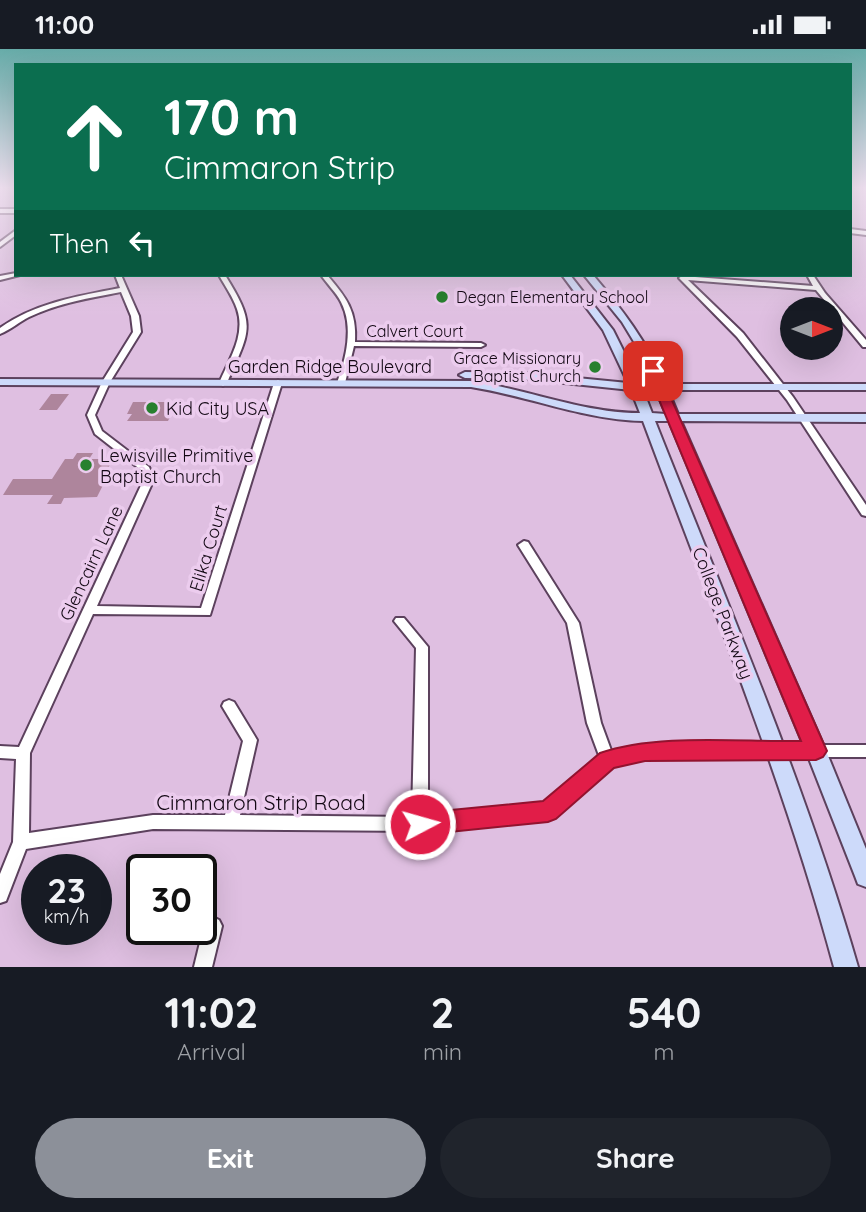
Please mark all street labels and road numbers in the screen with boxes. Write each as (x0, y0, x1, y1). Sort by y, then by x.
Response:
street label: Calvert Court (366, 321, 464, 341)
street label: Garden Ridge Boulevard (228, 355, 432, 378)
street label: Glencairn Lane (54, 502, 128, 624)
street label: Elika Court (184, 502, 232, 594)
street label: College Parkway (687, 544, 759, 682)
street label: Cimmaron Strip Road (156, 789, 366, 815)

